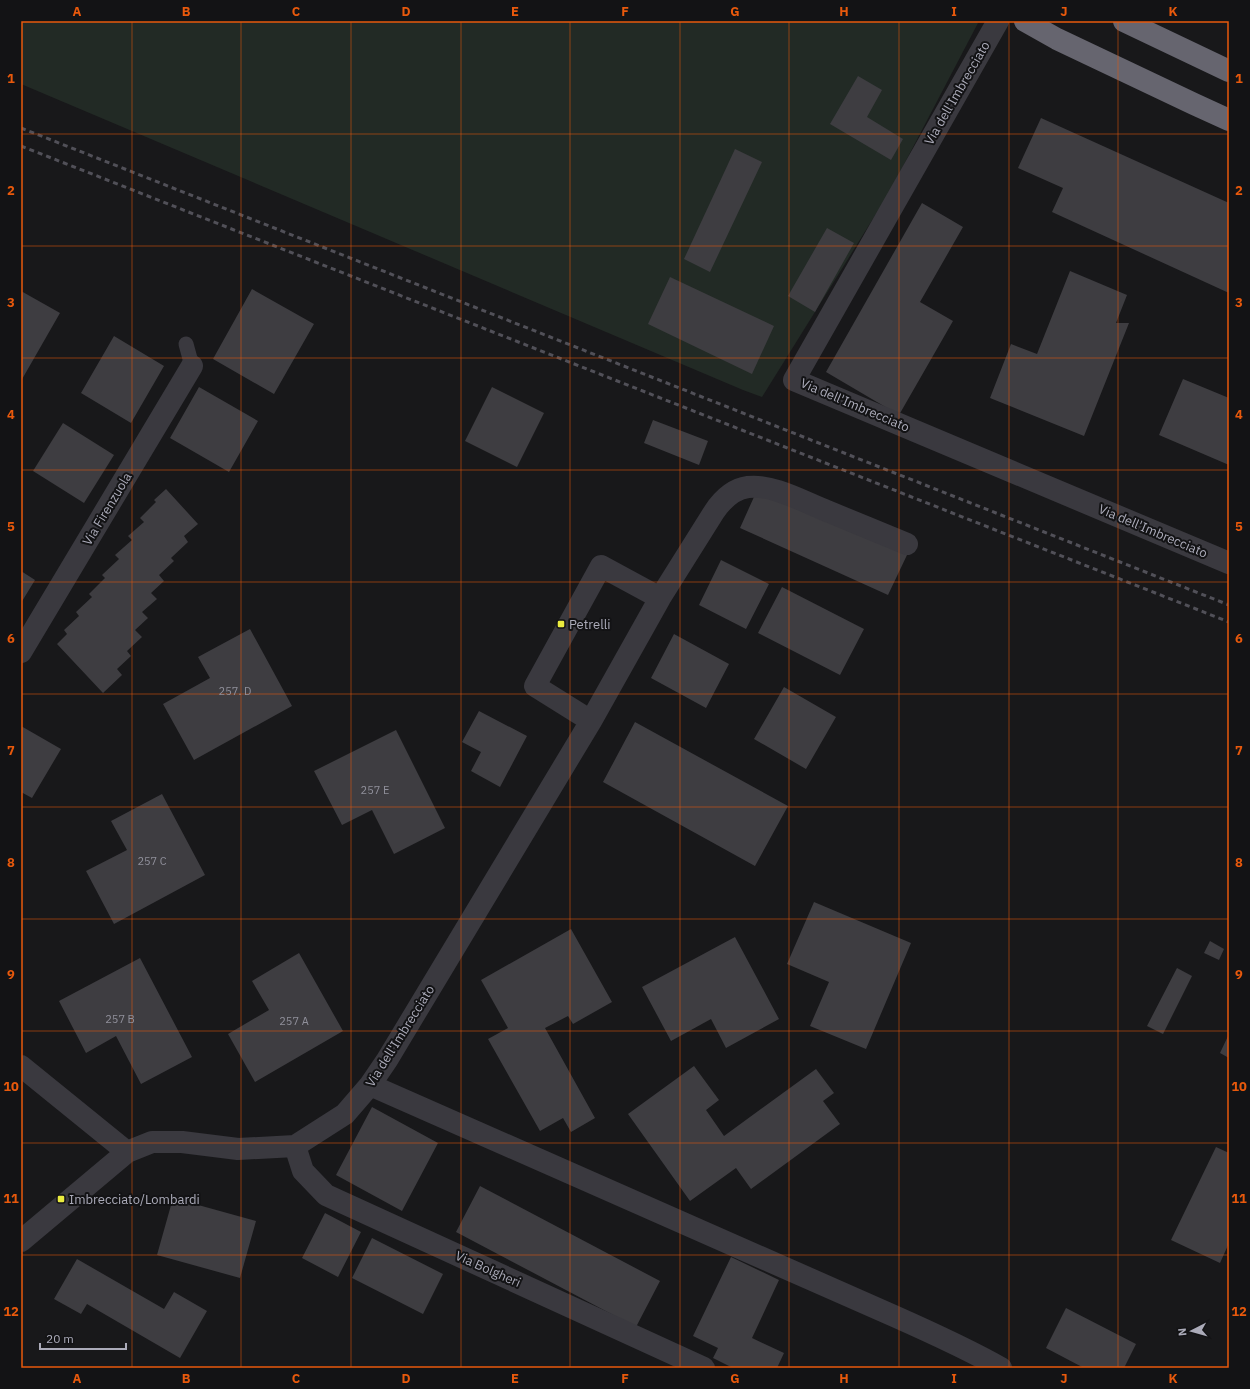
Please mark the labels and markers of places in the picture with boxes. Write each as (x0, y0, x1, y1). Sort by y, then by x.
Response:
place label: Petrelli (569, 616, 610, 633)
marker: Petrelli (556, 619, 566, 629)
place label: Imbrecciato/Lombardi (69, 1191, 200, 1208)
marker: Imbrecciato/Lombardi (56, 1194, 66, 1204)

